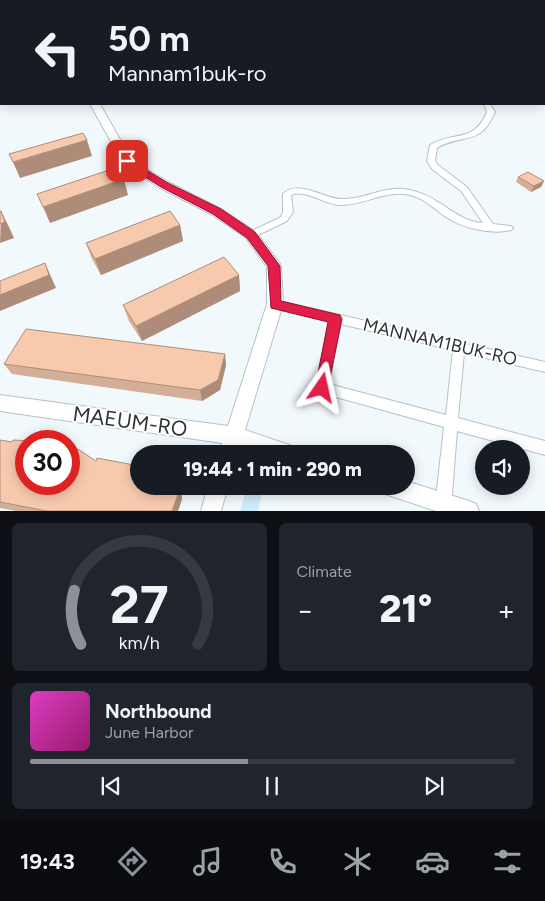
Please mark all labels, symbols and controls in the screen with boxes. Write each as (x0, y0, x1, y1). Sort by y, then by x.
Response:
text: 50 m (108, 18, 190, 60)
icon: left (25, 20, 90, 85)
text: Mannam1buk-ro (108, 60, 267, 87)
pin (106, 140, 148, 182)
icon: arrive (113, 147, 141, 175)
street label: MANNAM1BUK-RO (361, 314, 519, 370)
position arrow (295, 361, 347, 413)
street label: MAEUM-RO (71, 401, 189, 441)
speed limit sign: 30 (15, 430, 80, 495)
map controls (475, 440, 530, 495)
button: sound (475, 440, 530, 495)
text: 19:44 · 1 min · 290 m (183, 458, 362, 481)
text: Climate (297, 562, 352, 581)
text: 27 (110, 574, 169, 636)
text: 21° (379, 586, 432, 632)
text: − (297, 593, 314, 627)
text: + (498, 593, 515, 627)
text: km/h (119, 632, 160, 653)
text: Northbound (105, 700, 212, 723)
text: June Harbor (105, 723, 193, 742)
icon: previous (97, 772, 125, 800)
icon: pause (258, 772, 286, 800)
icon: next (420, 772, 448, 800)
icon: directions (115, 844, 150, 879)
icon: music (190, 844, 225, 879)
icon: phone (265, 844, 300, 879)
icon: climate (340, 844, 375, 879)
icon: car (415, 844, 450, 879)
icon: filters (490, 844, 525, 879)
text: 19:43 (20, 848, 75, 875)

